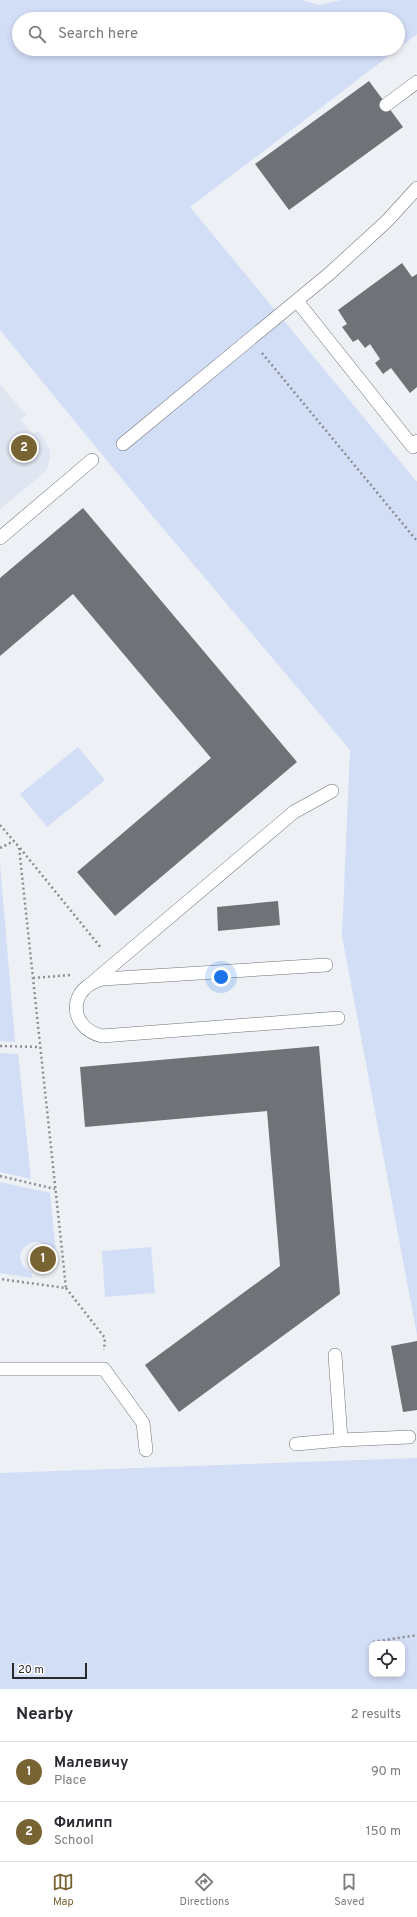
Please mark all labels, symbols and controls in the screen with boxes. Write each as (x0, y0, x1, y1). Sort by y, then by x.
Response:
search box (12, 12, 405, 56)
icon: search (26, 23, 48, 45)
text: Search here (58, 25, 138, 44)
pin: 2 (11, 433, 37, 463)
your location (211, 967, 231, 987)
pin: 1 (30, 1244, 56, 1274)
map controls (369, 1641, 405, 1677)
button: locate (369, 1641, 405, 1677)
scale bar (12, 1661, 87, 1680)
text: 20 m (18, 1663, 44, 1677)
text: Nearby (16, 1704, 73, 1726)
text: 2 results (351, 1707, 401, 1723)
text: Малевичу (54, 1754, 128, 1773)
text: 1 (26, 1764, 32, 1780)
text: 90 m (371, 1764, 401, 1780)
text: Place (54, 1773, 86, 1789)
text: Филипп (54, 1814, 113, 1833)
text: 2 (25, 1824, 33, 1840)
text: 150 m (366, 1824, 401, 1840)
text: School (54, 1833, 94, 1849)
tab: Map (52, 1871, 74, 1909)
tab: Directions (179, 1871, 229, 1909)
tab: Saved (334, 1871, 365, 1909)

